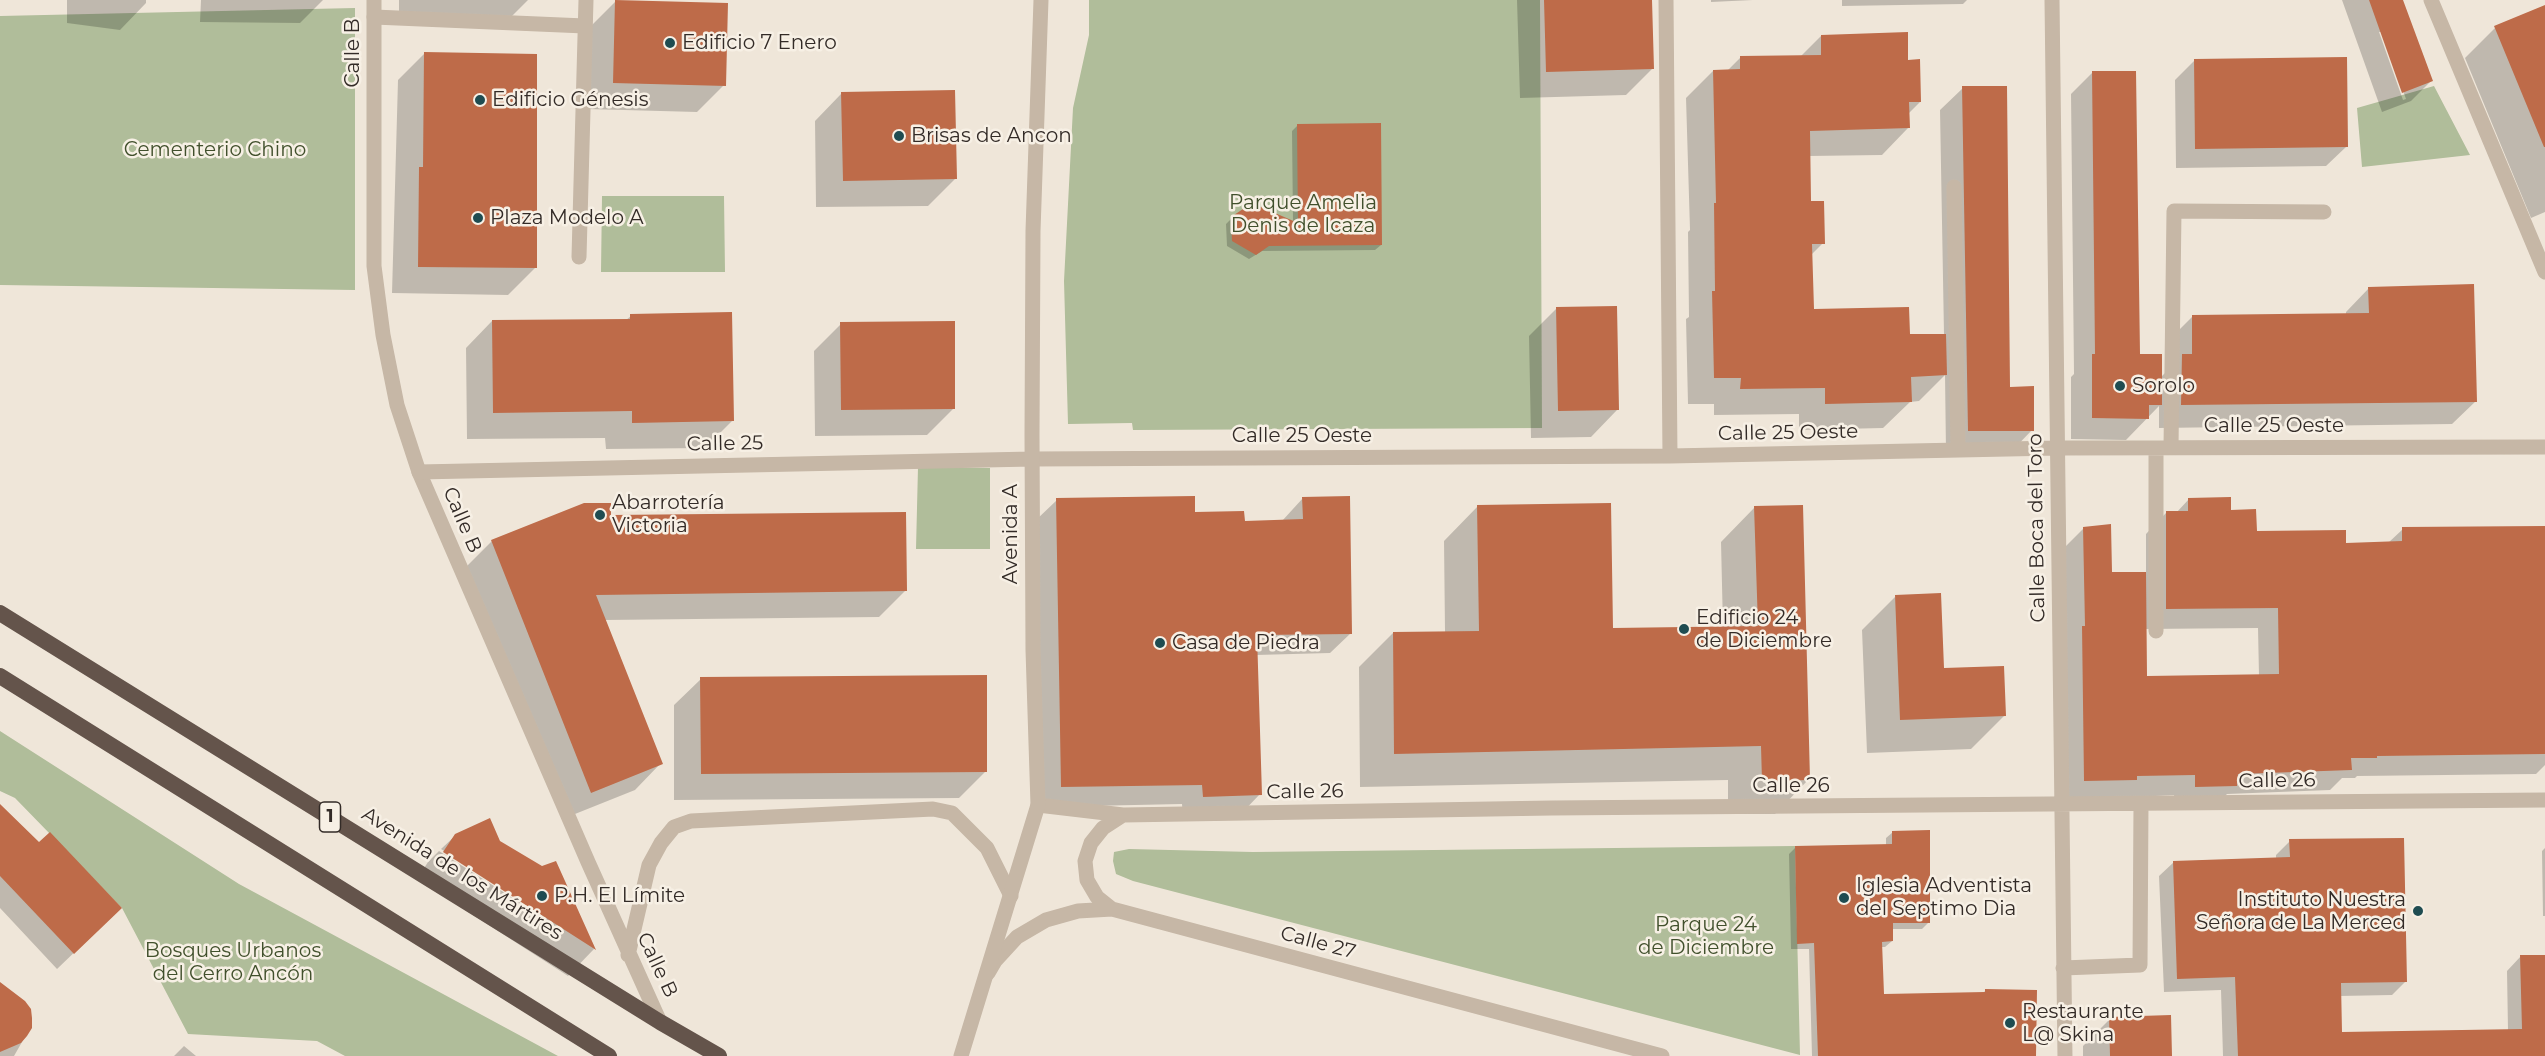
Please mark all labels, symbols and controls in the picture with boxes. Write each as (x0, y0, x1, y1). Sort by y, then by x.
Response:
street label: Calle B (341, 19, 365, 87)
place label: Edificio 7 Enero (682, 31, 837, 55)
marker: Edificio 7 Enero (663, 36, 677, 50)
place label: Edificio Génesis (492, 88, 648, 112)
marker: Edificio Génesis (473, 93, 487, 107)
place label: Brisas de Ancon (911, 124, 1072, 148)
marker: Brisas de Ancon (892, 129, 906, 143)
park label: Cementerio Chino (124, 138, 306, 162)
park label: Parque Amelia Denis de Icaza (1229, 191, 1377, 238)
place label: Plaza Modelo A (490, 206, 644, 230)
marker: Plaza Modelo A (471, 211, 485, 225)
place label: Sorolo (2132, 374, 2195, 398)
marker: Sorolo (2113, 379, 2127, 393)
street label: Calle 25 Oeste (2204, 414, 2344, 438)
street label: Calle 25 Oeste (1718, 420, 1858, 446)
street label: Calle 25 Oeste (1232, 424, 1372, 448)
street label: Calle 25 (687, 431, 763, 457)
street label: Calle Boca del Toro (2023, 433, 2051, 623)
street label: Calle B (437, 484, 487, 556)
street label: Avenida A (999, 484, 1023, 584)
place label: Abarrotería Victoria (612, 491, 725, 538)
marker: Abarrotería Victoria (593, 508, 607, 522)
place label: Edificio 24 de Diciembre (1696, 606, 1832, 653)
marker: Edificio 24 de Diciembre (1677, 622, 1691, 636)
place label: Casa de Piedra (1172, 631, 1320, 655)
marker: Casa de Piedra (1153, 636, 1167, 650)
street label: Calle 26 (2238, 768, 2316, 794)
street label: Calle 26 (1752, 774, 1830, 798)
street label: Calle 26 (1266, 779, 1344, 805)
road number: 1 (320, 802, 340, 832)
street label: Avenida de los Mártires (357, 802, 567, 946)
place label: Iglesia Adventista del Septimo Dia (1856, 874, 2032, 921)
place label: P.H. El Límite (554, 884, 685, 908)
place label: Instituto Nuestra Señora de La Merced (2196, 888, 2406, 935)
marker: P.H. El Límite (535, 889, 549, 903)
marker: Iglesia Adventista del Septimo Dia (1837, 891, 1851, 905)
marker: Instituto Nuestra Señora de La Merced (2411, 904, 2425, 918)
park label: Parque 24 de Diciembre (1638, 913, 1774, 960)
street label: Calle 27 (1278, 921, 1358, 965)
street label: Calle B (632, 929, 682, 1001)
park label: Bosques Urbanos del Cerro Ancón (145, 939, 321, 986)
place label: Restaurante L@ Skina (2022, 1000, 2144, 1047)
marker: Restaurante L@ Skina (2003, 1016, 2017, 1030)

